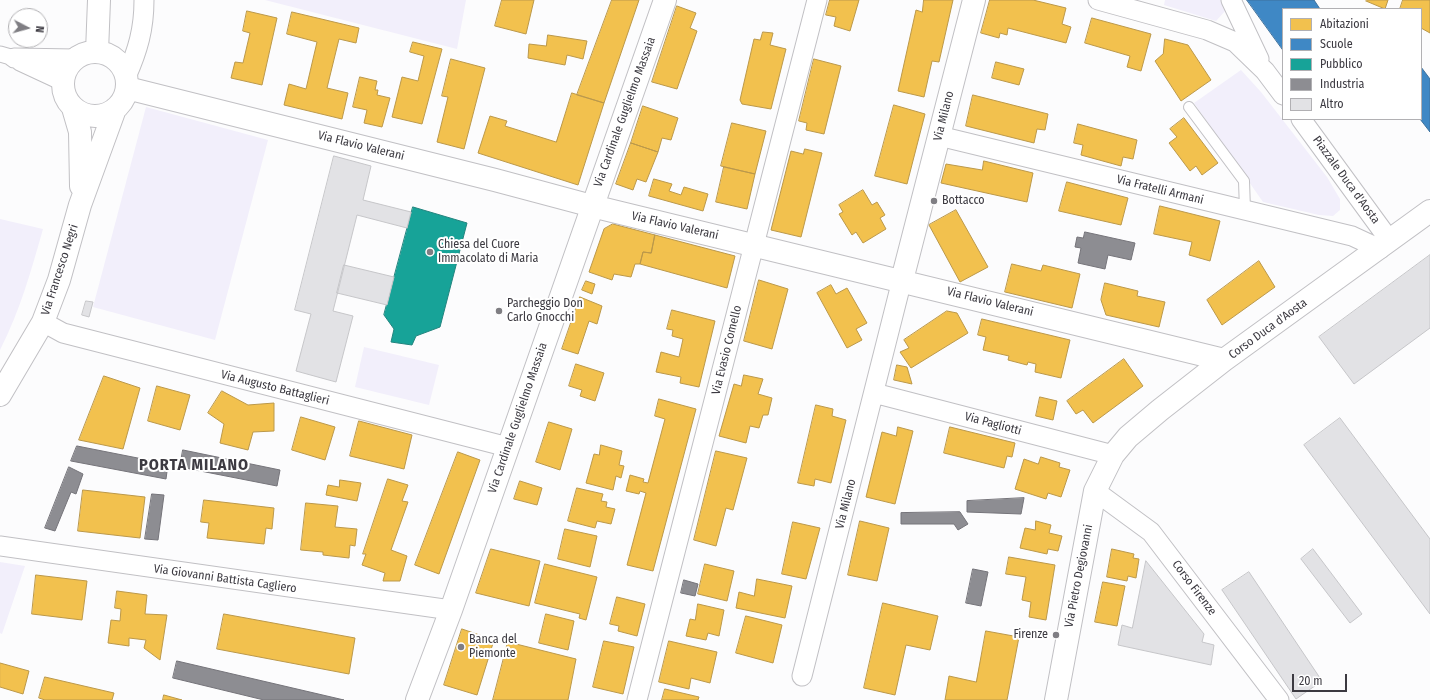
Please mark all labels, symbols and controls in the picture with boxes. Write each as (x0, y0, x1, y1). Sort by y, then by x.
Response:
north arrow (8, 8, 48, 48)
legend (1282, 8, 1422, 120)
text: Abitazioni (1320, 17, 1369, 31)
text: N (33, 25, 46, 33)
street label: Via Cardinale Guglielmo Massaia (591, 35, 659, 189)
text: Scuole (1320, 37, 1353, 51)
text: Pubblico (1320, 57, 1362, 71)
text: Industria (1320, 77, 1364, 91)
street label: Via Milano (931, 90, 957, 142)
text: Altro (1320, 97, 1344, 111)
street label: Via Flavio Valerani (316, 128, 406, 164)
street label: Piazzale Duca d'Aosta (1309, 133, 1383, 227)
street label: Via Fratelli Armani (1115, 172, 1205, 208)
place label: Bottacco (942, 194, 985, 208)
marker: Bottacco (929, 196, 939, 206)
street label: Via Flavio Valerani (630, 209, 720, 243)
street label: Via Francesco Negri (39, 223, 81, 317)
place label: Chiesa del Cuore Immacolato di Maria (438, 238, 538, 266)
marker: Chiesa del Cuore Immacolato di Maria (425, 247, 435, 257)
street label: Via Flavio Valerani (945, 284, 1035, 320)
street label: Corso Duca d'Aosta (1226, 296, 1310, 362)
place label: Parcheggio Don Carlo Gnocchi (507, 297, 583, 325)
street label: Via Evasio Comello (709, 304, 745, 396)
marker: Parcheggio Don Carlo Gnocchi (494, 306, 504, 316)
street label: Via Cardinale Guglielmo Massaia (485, 341, 551, 495)
street label: Via Augusto Battaglieri (219, 368, 331, 408)
street label: Via Pagliotti (963, 410, 1023, 438)
district label: PORTA MILANO (139, 456, 249, 476)
street label: Via Milano (833, 478, 859, 530)
street label: Via Pietro Degiovanni (1062, 523, 1096, 629)
street label: Corso Firenze (1169, 558, 1219, 618)
street label: Via Giovanni Battista Cagliero (153, 562, 297, 596)
place label: Firenze (1013, 628, 1048, 642)
marker: Firenze (1051, 630, 1061, 640)
place label: Banca del Piemonte (469, 633, 517, 661)
marker: Banca del Piemonte (456, 642, 466, 652)
scale bar (1294, 666, 1349, 692)
text: 20 m (1299, 674, 1323, 688)

